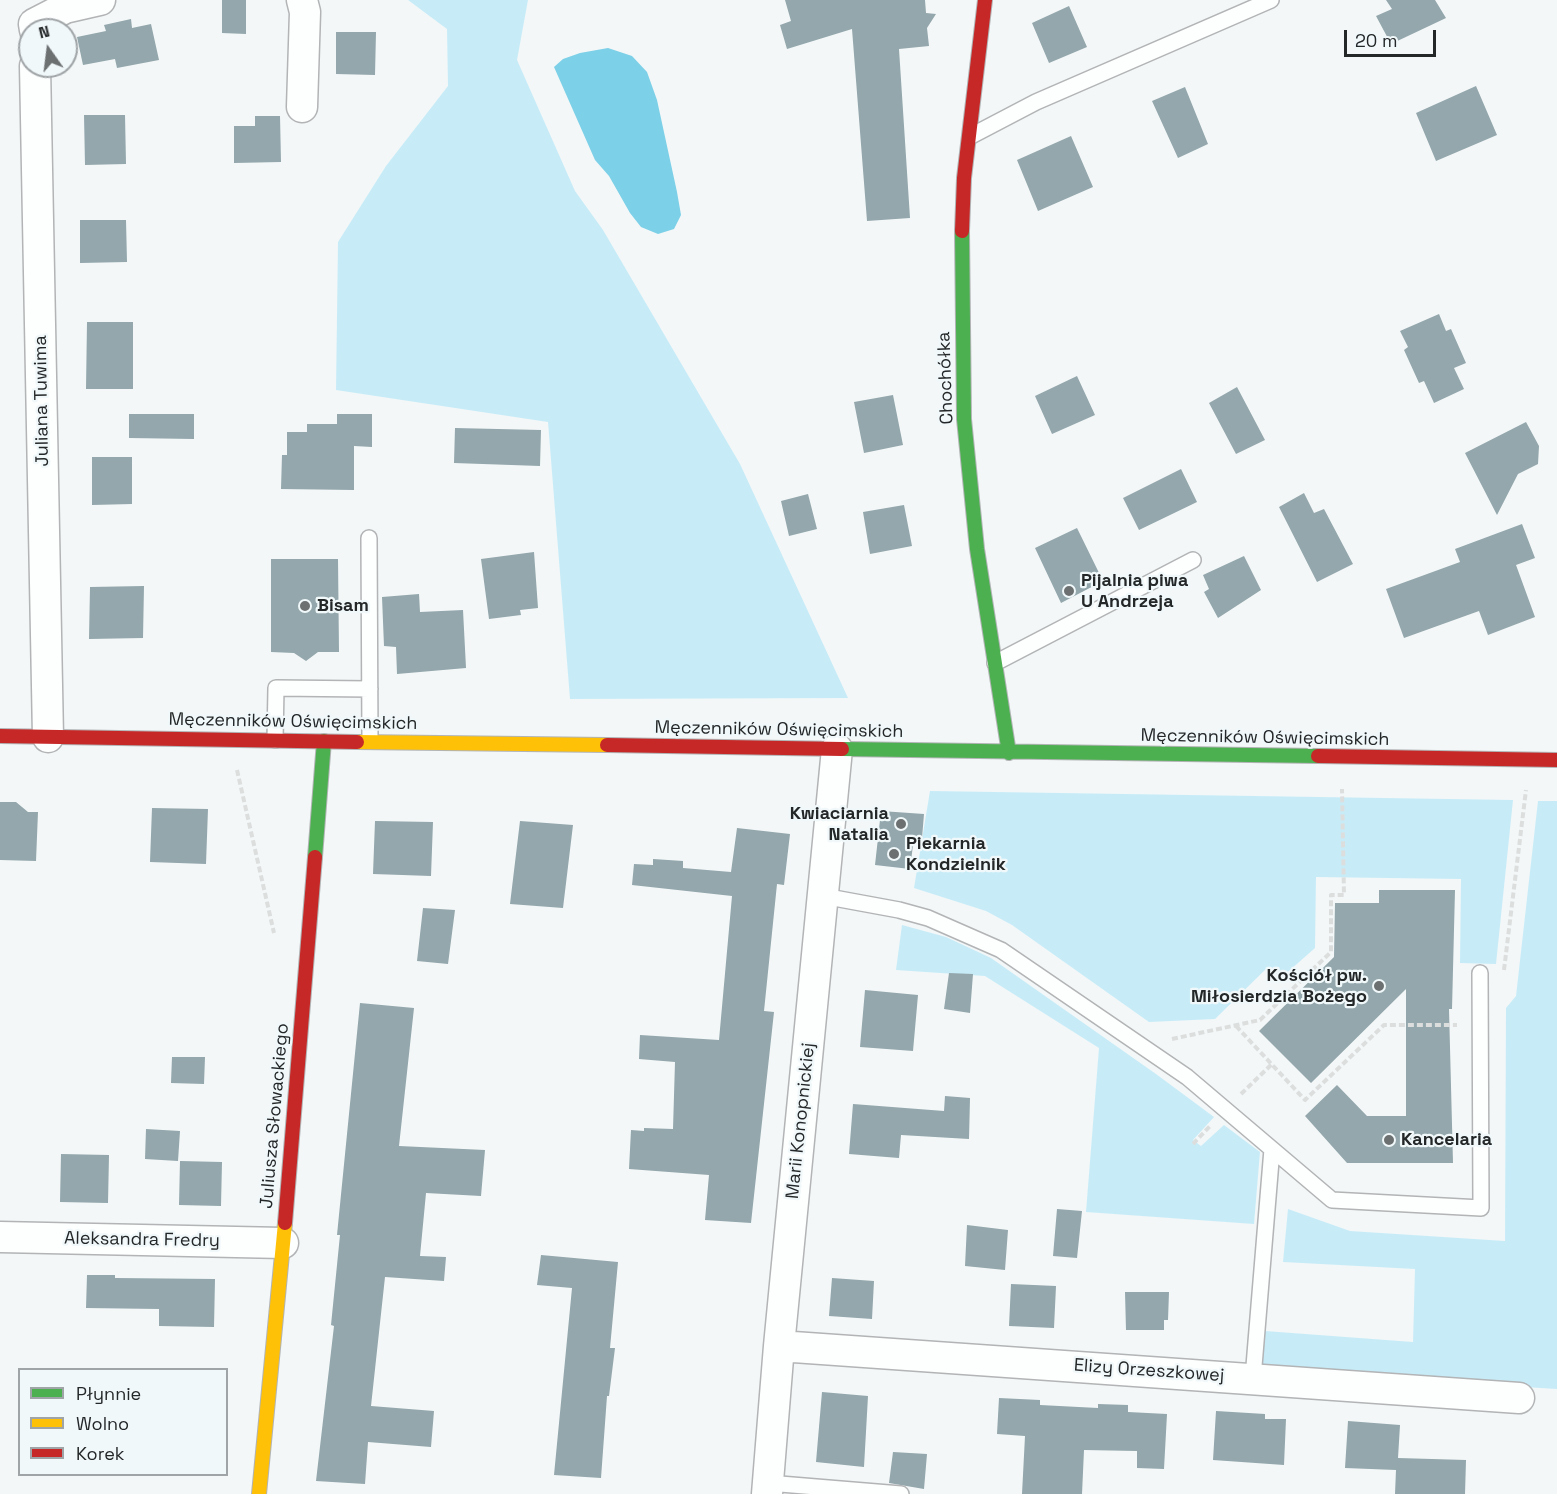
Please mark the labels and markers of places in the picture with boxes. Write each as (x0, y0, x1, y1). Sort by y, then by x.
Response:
place label: Pijalnia piwa U Andrzeja (1081, 570, 1188, 612)
marker: Pijalnia piwa U Andrzeja (1062, 584, 1076, 598)
place label: Bisam (317, 595, 369, 617)
marker: Bisam (298, 599, 312, 613)
place label: Kwiaciarnia Natalia (790, 803, 889, 846)
marker: Kwiaciarnia Natalia (894, 817, 908, 831)
place label: Piekarnia Kondzielnik (906, 833, 1006, 876)
marker: Piekarnia Kondzielnik (887, 847, 901, 861)
place label: Kościół pw. Miłosierdzia Bożego (1191, 965, 1367, 1008)
marker: Kościół pw. Miłosierdzia Bożego (1372, 979, 1386, 993)
place label: Kancelaria (1401, 1129, 1492, 1151)
marker: Kancelaria (1382, 1133, 1396, 1147)

